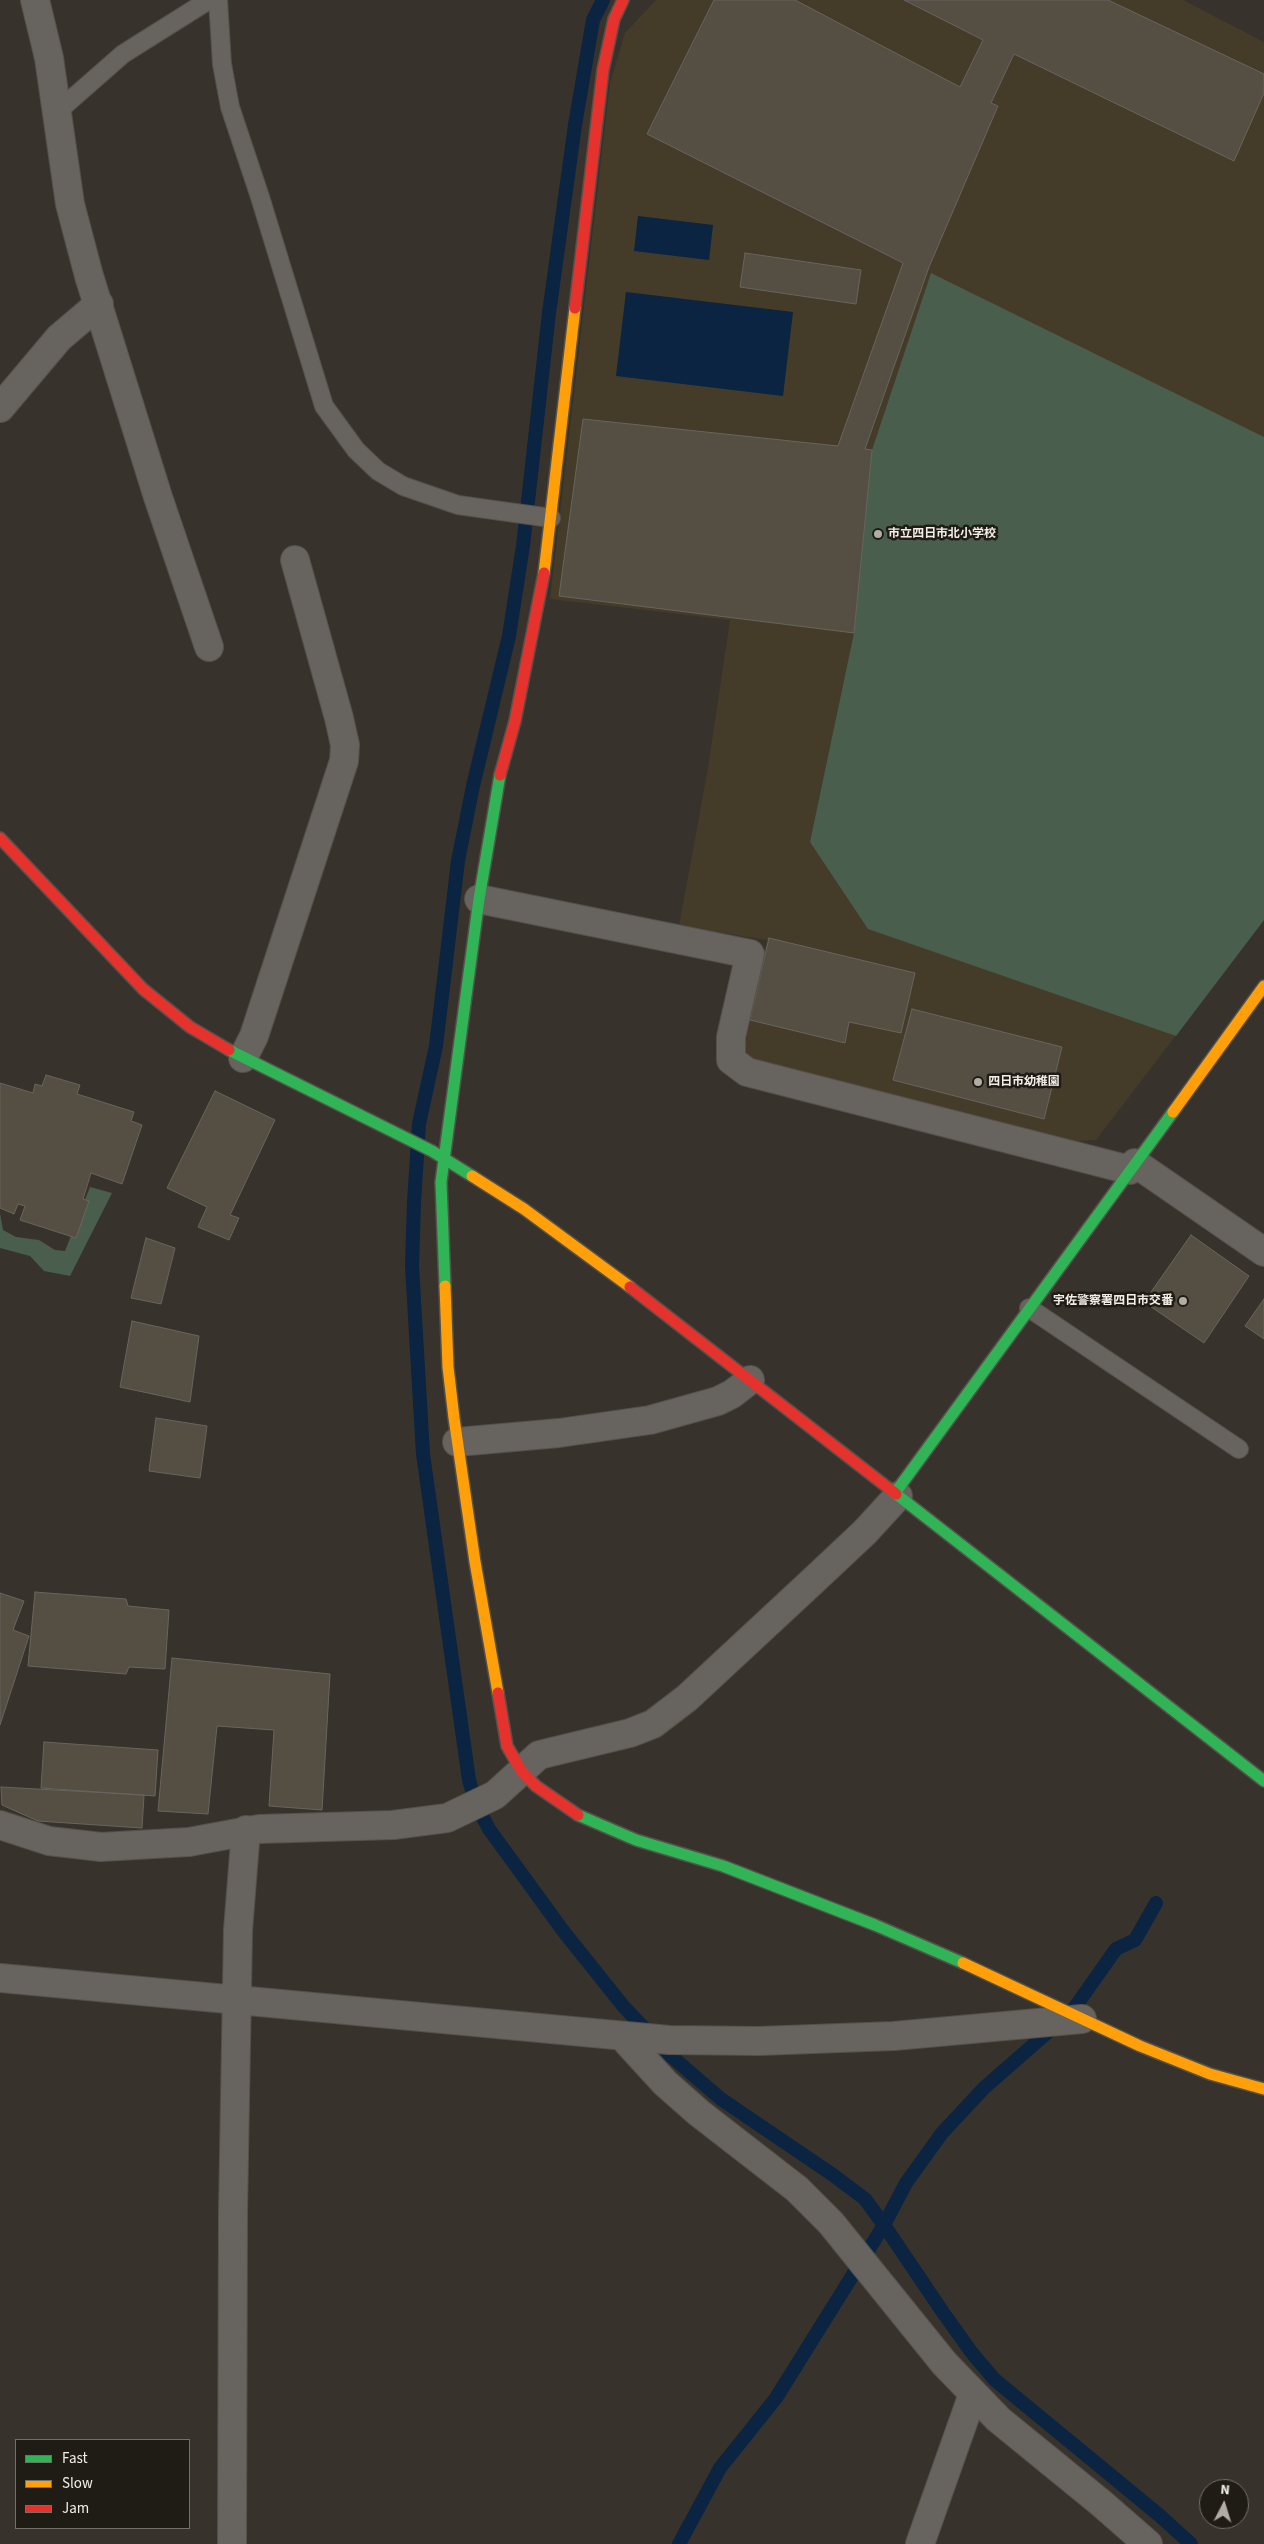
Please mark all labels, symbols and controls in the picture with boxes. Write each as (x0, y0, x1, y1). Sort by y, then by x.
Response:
place label: 市立四日市北小学校 (888, 527, 996, 541)
marker: 市立四日市北小学校 (872, 528, 884, 540)
place label: 四日市幼稚園 (988, 1075, 1060, 1089)
marker: 四日市幼稚園 (972, 1076, 984, 1088)
place label: 宇佐警察署四日市交番 (1053, 1294, 1173, 1308)
marker: 宇佐警察署四日市交番 (1177, 1295, 1189, 1307)
legend (15, 2439, 190, 2529)
text: Fast (62, 2448, 88, 2469)
text: Slow (62, 2473, 93, 2494)
north arrow (1199, 2479, 1249, 2529)
text: N (1220, 2480, 1231, 2500)
text: Jam (62, 2498, 89, 2519)

